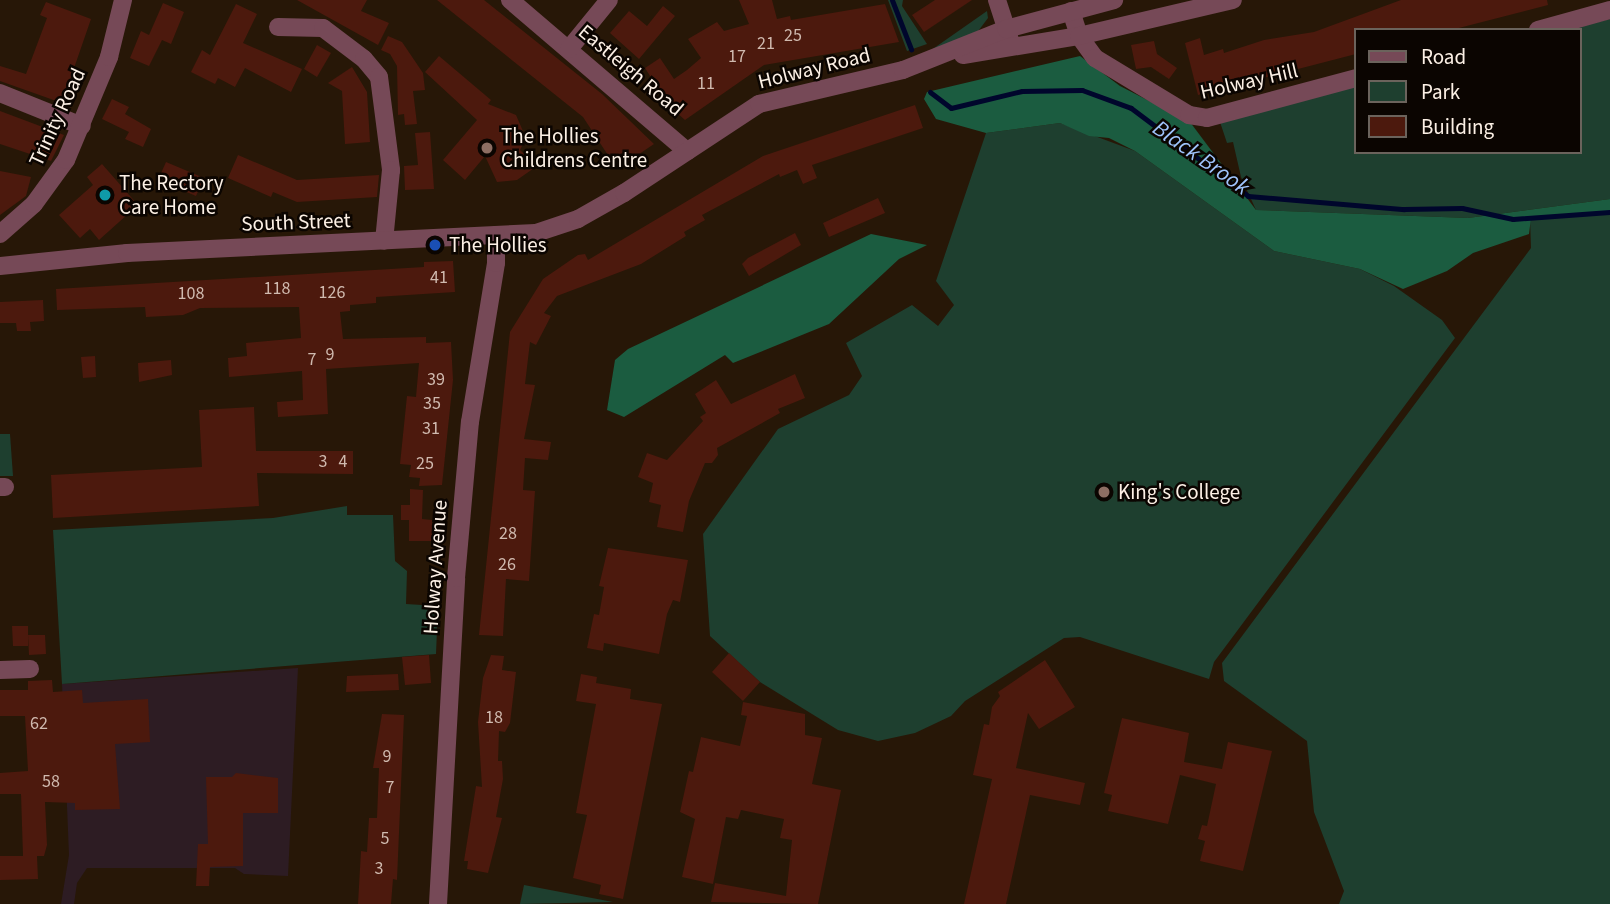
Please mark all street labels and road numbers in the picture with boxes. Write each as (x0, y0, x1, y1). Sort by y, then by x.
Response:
street label: Eastleigh Road (573, 19, 689, 121)
street label: Holway Road (755, 42, 873, 94)
street label: Holway Hill (1198, 58, 1300, 104)
street label: Trinity Road (23, 64, 91, 170)
street label: South Street (241, 207, 351, 237)
street label: Holway Avenue (418, 499, 452, 635)

